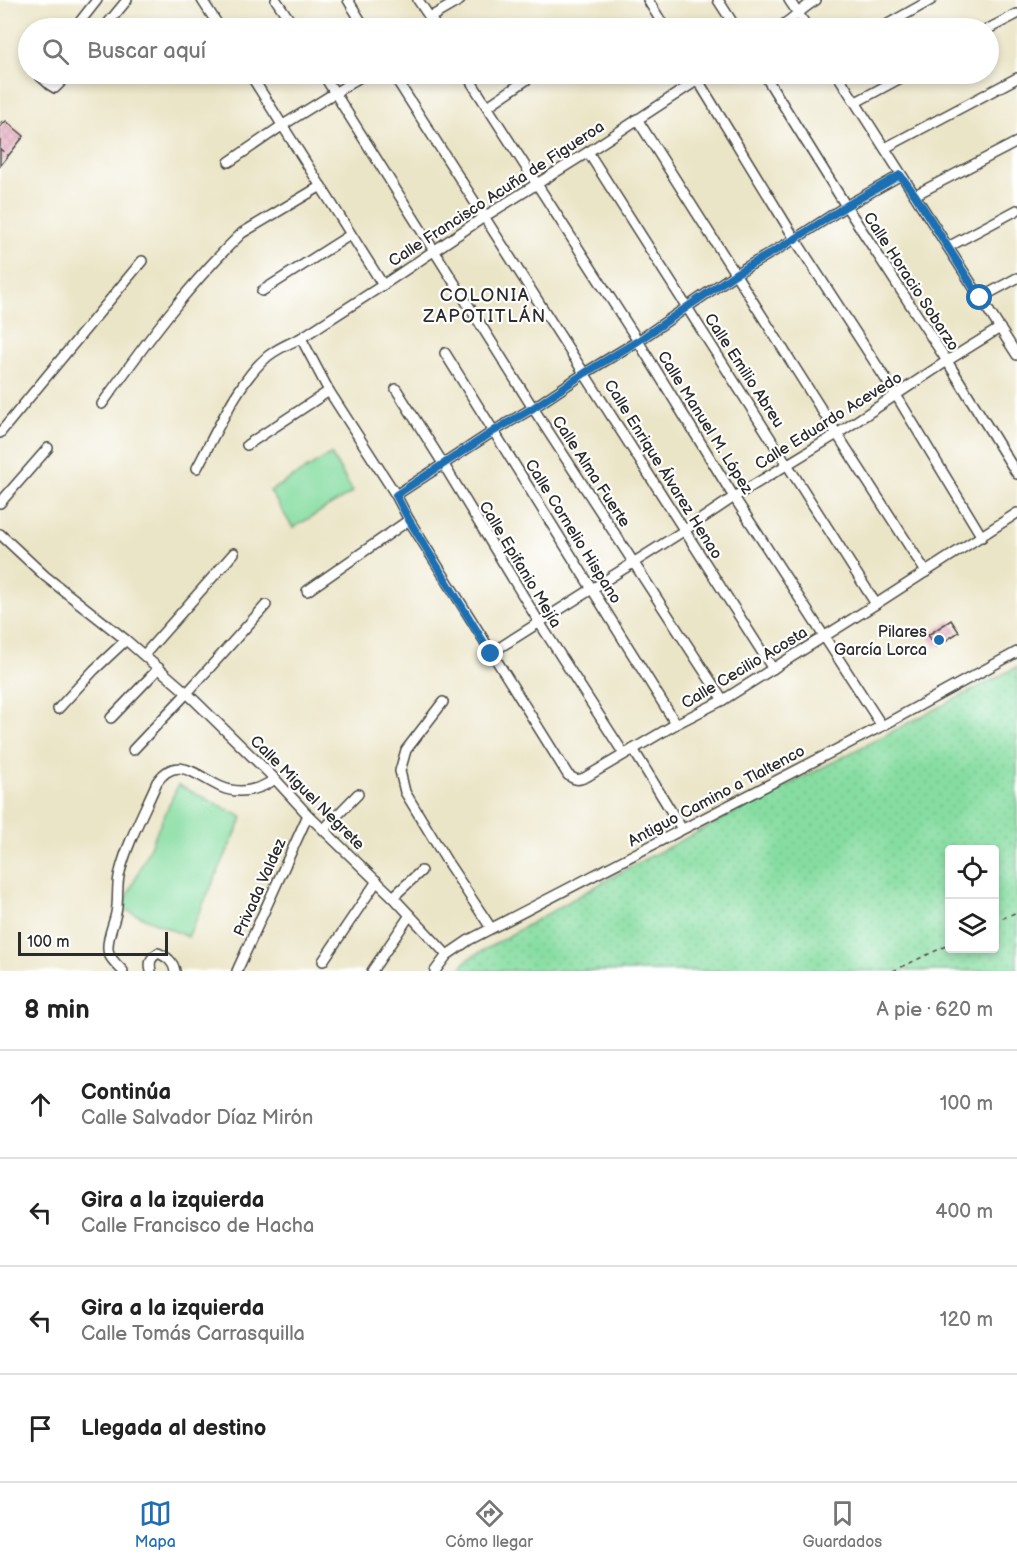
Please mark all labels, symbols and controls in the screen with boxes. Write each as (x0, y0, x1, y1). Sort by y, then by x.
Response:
search box (18, 18, 999, 84)
icon: search (39, 35, 72, 68)
text: Buscar aquí (87, 38, 206, 65)
street label: Calle Francisco Acuña de Figueroa (385, 117, 608, 271)
street label: Calle Horacio Sobarzo (859, 209, 963, 355)
route start (966, 284, 992, 310)
district label: COLONIA ZAPOTITLÁN (422, 285, 547, 327)
street label: Calle Emilio Abreu (700, 310, 788, 431)
street label: Calle Manuel M. López (653, 348, 757, 498)
street label: Calle Eduardo Acevedo (752, 368, 906, 474)
street label: Calle Enrique Álvarez Henao (600, 376, 728, 563)
street label: Calle Alma Fuerte (548, 413, 634, 531)
street label: Calle Cornelio Hispano (521, 456, 625, 607)
street label: Calle Epifanio Mejía (474, 498, 565, 632)
street label: Calle Cecilio Acosta (678, 623, 811, 713)
place label: Pilares García Lorca (834, 623, 927, 660)
marker: Pilares García Lorca (932, 633, 946, 647)
route end (477, 640, 503, 666)
street label: Calle Miguel Negrete (246, 732, 368, 855)
street label: Antiguo Camino a Tlaltenco (625, 742, 808, 851)
street label: Privada Valdez (230, 835, 291, 939)
map controls (945, 845, 999, 953)
button: locate (945, 845, 999, 899)
button: layers (945, 899, 999, 953)
scale bar (18, 929, 168, 956)
text: 100 m (27, 933, 70, 952)
text: 8 min (24, 995, 90, 1026)
text: A pie · 620 m (876, 998, 993, 1022)
text: Continúa (81, 1079, 171, 1106)
icon: ahead (24, 1088, 57, 1121)
text: 100 m (940, 1092, 993, 1116)
text: Calle Salvador Díaz Mirón (81, 1106, 313, 1130)
text: Gira a la izquierda (81, 1187, 265, 1214)
icon: left (24, 1196, 57, 1229)
text: 400 m (935, 1200, 993, 1224)
text: Calle Francisco de Hacha (81, 1214, 314, 1238)
text: Gira a la izquierda (81, 1295, 265, 1322)
icon: left (24, 1304, 57, 1337)
text: 120 m (940, 1308, 993, 1332)
text: Calle Tomás Carrasquilla (81, 1322, 305, 1346)
icon: arrive (24, 1412, 57, 1445)
text: Llegada al destino (81, 1415, 266, 1442)
tab: Mapa (135, 1497, 176, 1552)
tab: Cómo llegar (445, 1497, 533, 1552)
tab: Guardados (802, 1497, 882, 1552)

